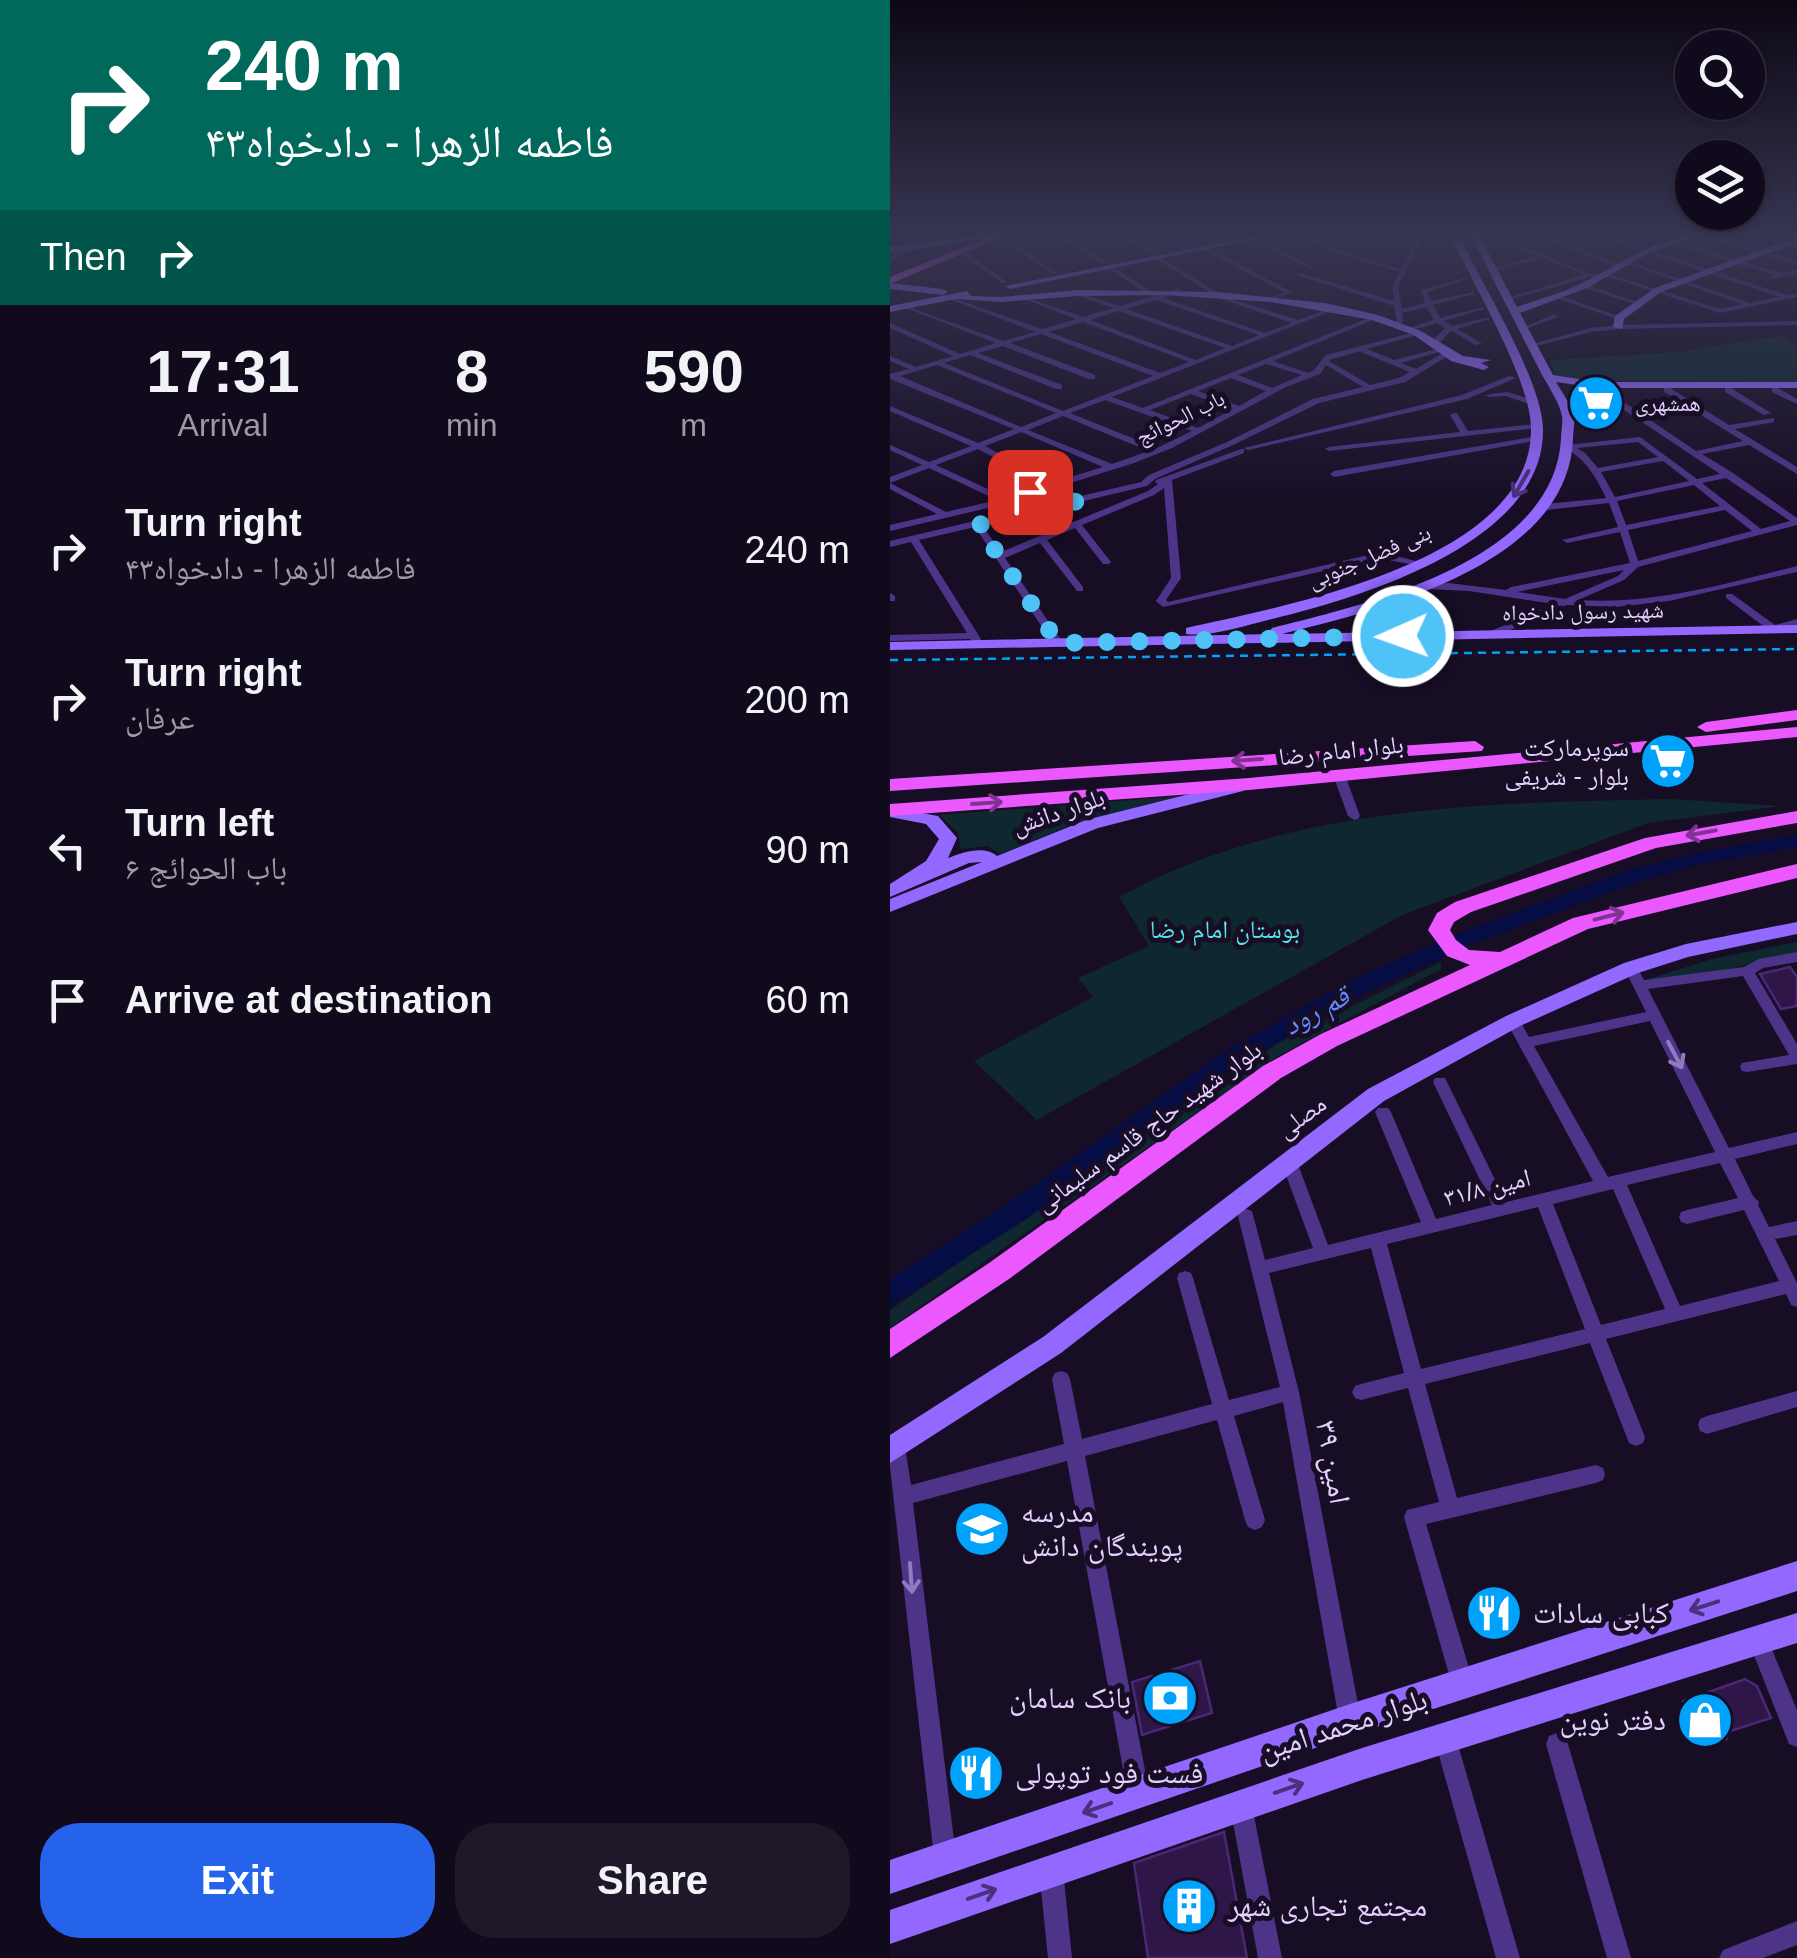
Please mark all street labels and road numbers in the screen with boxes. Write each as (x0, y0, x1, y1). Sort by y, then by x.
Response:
street label: باب الحوائج (1132, 385, 1229, 451)
street label: بنی فضل جنوبی (1304, 519, 1435, 594)
street label: شهید رسول دادخواه (1502, 598, 1664, 626)
street label: بلوار امام رضا (1277, 730, 1405, 773)
street label: بلوار دانش (1008, 782, 1109, 842)
street label: بلوار شهید حاج قاسم سلیمانی (1030, 1035, 1268, 1220)
street label: مصلی (1271, 1089, 1332, 1145)
street label: امین ۳۱/۸ (1441, 1163, 1534, 1213)
street label: امین ۳۹ (1308, 1417, 1357, 1507)
street label: بلوار محمد امین (1255, 1682, 1432, 1769)

